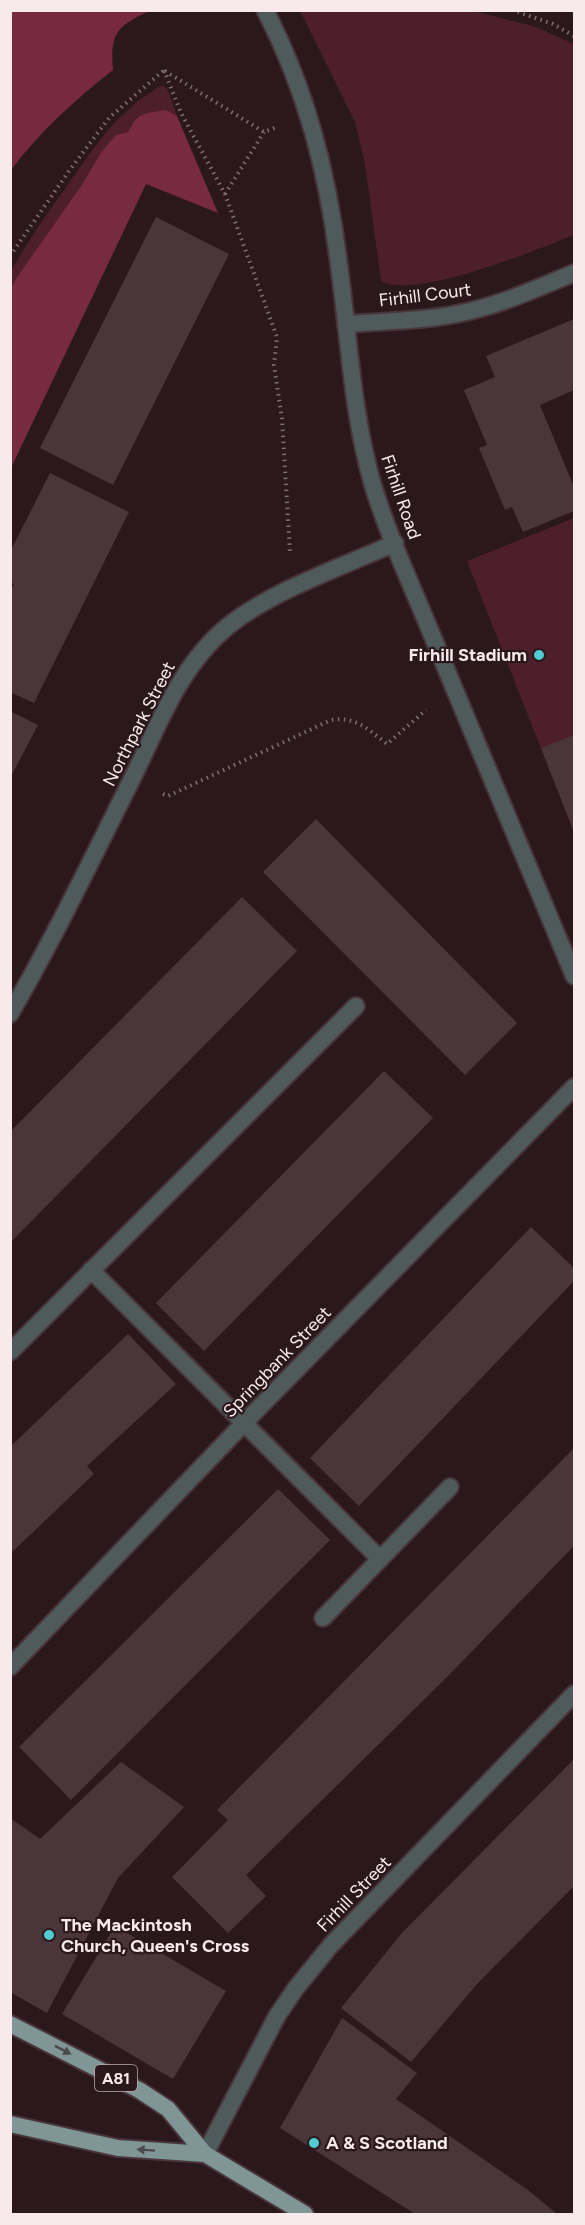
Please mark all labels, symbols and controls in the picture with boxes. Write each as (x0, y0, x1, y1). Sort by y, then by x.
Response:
street label: Firhill Court (378, 278, 473, 312)
street label: Firhill Road (376, 452, 426, 542)
place label: Firhill Stadium (408, 644, 527, 666)
marker: Firhill Stadium (532, 648, 546, 662)
street label: Northpark Street (98, 658, 180, 790)
street label: Springbank Street (218, 1302, 336, 1422)
street label: Firhill Street (312, 1851, 396, 1937)
place label: The Mackintosh Church, Queen's Cross (61, 1914, 250, 1957)
marker: The Mackintosh Church, Queen's Cross (42, 1928, 56, 1942)
one-way arrow (54, 2046, 71, 2055)
road number: A81 (95, 2065, 137, 2091)
place label: A & S Scotland (326, 2132, 448, 2154)
marker: A & S Scotland (307, 2136, 321, 2150)
one-way arrow (137, 2145, 156, 2155)

